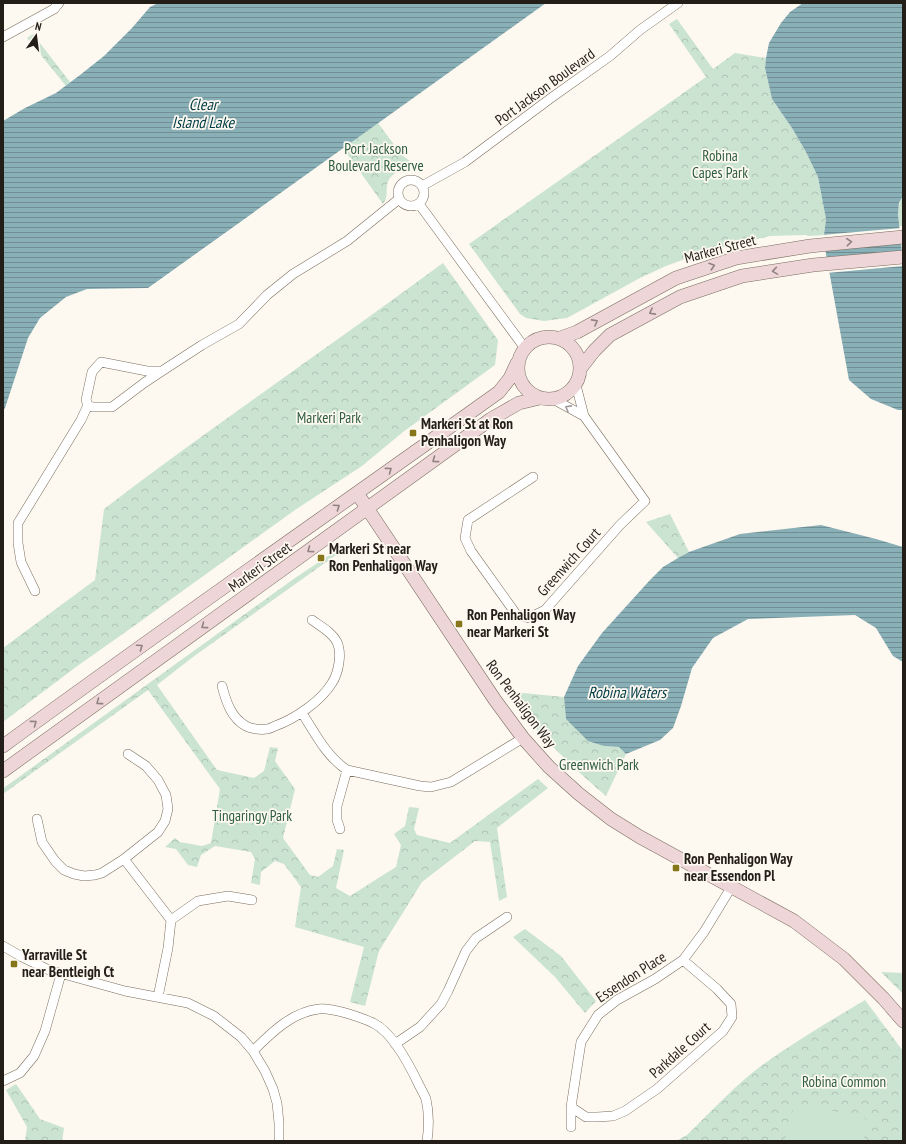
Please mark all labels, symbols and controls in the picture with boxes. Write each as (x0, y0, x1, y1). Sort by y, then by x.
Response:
north arrow (16, 16, 56, 56)
text: N (34, 19, 43, 34)
street label: Port Jackson Boulevard (491, 44, 598, 129)
water label: Clear Island Lake (172, 94, 235, 132)
park label: Port Jackson Boulevard Reserve (328, 139, 424, 175)
park label: Robina Capes Park (692, 146, 748, 182)
street label: Markeri Street (682, 230, 758, 267)
one-way arrow (846, 238, 852, 247)
one-way arrow (709, 262, 716, 271)
one-way arrow (772, 266, 778, 275)
one-way arrow (649, 307, 656, 315)
one-way arrow (591, 319, 598, 327)
one-way arrow (565, 405, 572, 412)
park label: Markeri Park (297, 408, 361, 427)
place label: Markeri St at Ron Penhaligon Way (421, 414, 513, 450)
marker: Markeri St at Ron Penhaligon Way (408, 428, 418, 438)
one-way arrow (432, 455, 439, 463)
one-way arrow (385, 467, 392, 475)
one-way arrow (333, 505, 340, 512)
street label: Greenwich Court (533, 523, 604, 600)
street label: Markeri Street (225, 537, 295, 596)
place label: Markeri St near Ron Penhaligon Way (329, 539, 438, 575)
one-way arrow (307, 546, 314, 553)
marker: Markeri St near Ron Penhaligon Way (316, 553, 326, 563)
place label: Ron Penhaligon Way near Markeri St (467, 605, 576, 641)
marker: Ron Penhaligon Way near Markeri St (454, 619, 464, 629)
one-way arrow (202, 621, 209, 628)
one-way arrow (136, 644, 143, 652)
street label: Ron Penhaligon Way (482, 656, 561, 752)
water label: Robina Waters (588, 682, 668, 702)
one-way arrow (96, 697, 103, 704)
one-way arrow (30, 721, 37, 728)
park label: Greenwich Park (559, 755, 639, 774)
park label: Tingaringy Park (212, 806, 292, 825)
place label: Ron Penhaligon Way near Essendon Pl (684, 849, 793, 885)
marker: Ron Penhaligon Way near Essendon Pl (671, 863, 681, 873)
place label: Yarraville St near Bentleigh Ct (21, 945, 115, 981)
street label: Essendon Place (592, 947, 669, 1006)
marker: Yarraville St near Bentleigh Ct (9, 959, 19, 969)
street label: Parkdale Court (645, 1017, 714, 1082)
park label: Robina Common (802, 1072, 886, 1091)

